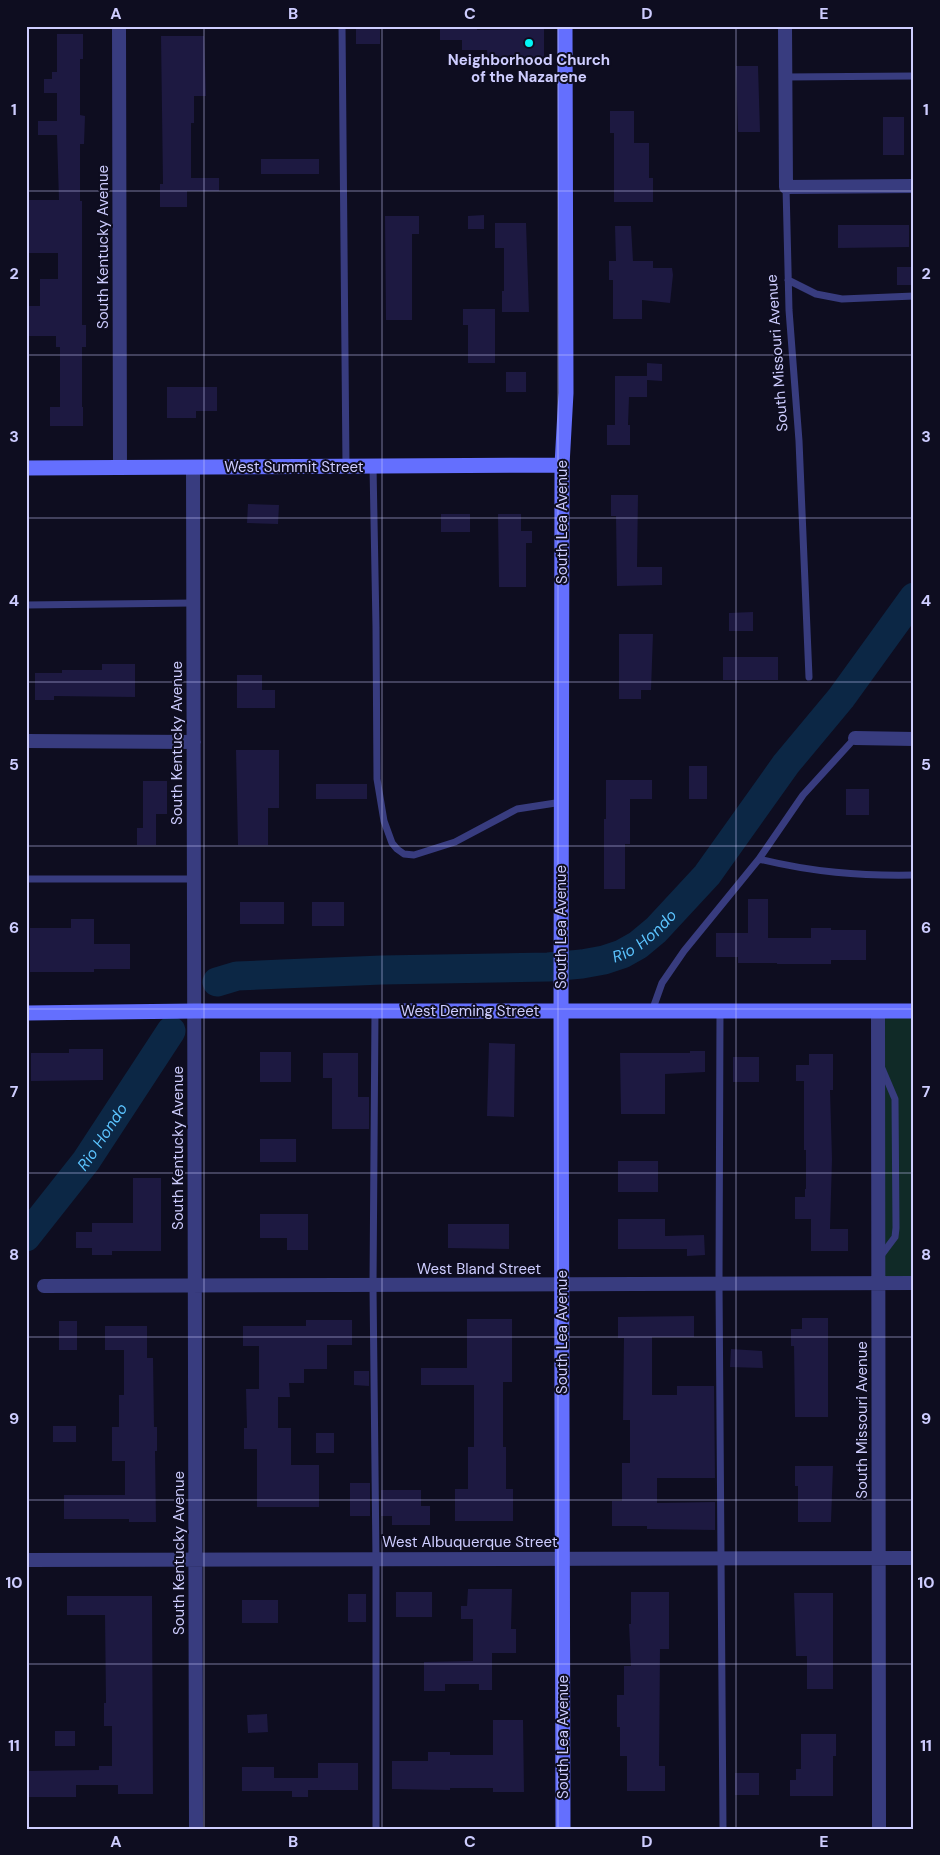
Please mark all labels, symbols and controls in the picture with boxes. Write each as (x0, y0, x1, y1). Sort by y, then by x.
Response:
text: A (110, 3, 122, 24)
text: B (288, 3, 298, 24)
text: C (464, 3, 476, 24)
text: D (641, 3, 653, 24)
text: E (819, 3, 829, 24)
marker: Neighborhood Church of the Nazarene (523, 37, 535, 49)
place label: Neighborhood Church of the Nazarene (448, 50, 610, 87)
text: 1 (11, 99, 17, 120)
text: 1 (923, 99, 929, 120)
street label: South Kentucky Avenue (93, 165, 113, 329)
text: 2 (9, 263, 19, 284)
text: 2 (921, 263, 931, 284)
street label: South Missouri Avenue (762, 274, 792, 432)
text: 3 (9, 426, 19, 447)
text: 3 (921, 426, 931, 447)
street label: West Summit Street (224, 457, 364, 477)
street label: South Lea Avenue (552, 460, 572, 584)
text: 4 (9, 590, 19, 611)
text: 4 (921, 590, 931, 611)
street label: South Kentucky Avenue (167, 661, 187, 825)
text: 5 (9, 754, 19, 775)
text: 5 (921, 754, 931, 775)
street label: South Lea Avenue (551, 865, 571, 989)
water label: Rio Hondo (610, 905, 681, 968)
text: 6 (9, 917, 19, 938)
text: 6 (921, 917, 931, 938)
street label: West Deming Street (401, 1001, 539, 1021)
street label: South Kentucky Avenue (168, 1066, 188, 1230)
text: 7 (10, 1081, 19, 1102)
text: 7 (922, 1081, 931, 1102)
water label: Rio Hondo (72, 1099, 132, 1175)
text: 8 (9, 1244, 19, 1265)
text: 8 (921, 1244, 931, 1265)
street label: West Bland Street (417, 1259, 541, 1279)
street label: South Lea Avenue (552, 1270, 572, 1394)
street label: South Missouri Avenue (852, 1341, 872, 1499)
text: 9 (9, 1408, 19, 1429)
text: 9 (921, 1408, 931, 1429)
street label: South Kentucky Avenue (169, 1471, 189, 1635)
street label: West Albuquerque Street (382, 1532, 558, 1552)
text: 10 (5, 1572, 23, 1593)
text: 10 (917, 1572, 935, 1593)
street label: South Lea Avenue (553, 1675, 573, 1799)
text: 11 (8, 1735, 20, 1756)
text: 11 (920, 1735, 932, 1756)
text: A (110, 1831, 122, 1852)
text: B (288, 1831, 298, 1852)
text: C (464, 1831, 476, 1852)
text: D (641, 1831, 653, 1852)
text: E (819, 1831, 829, 1852)

